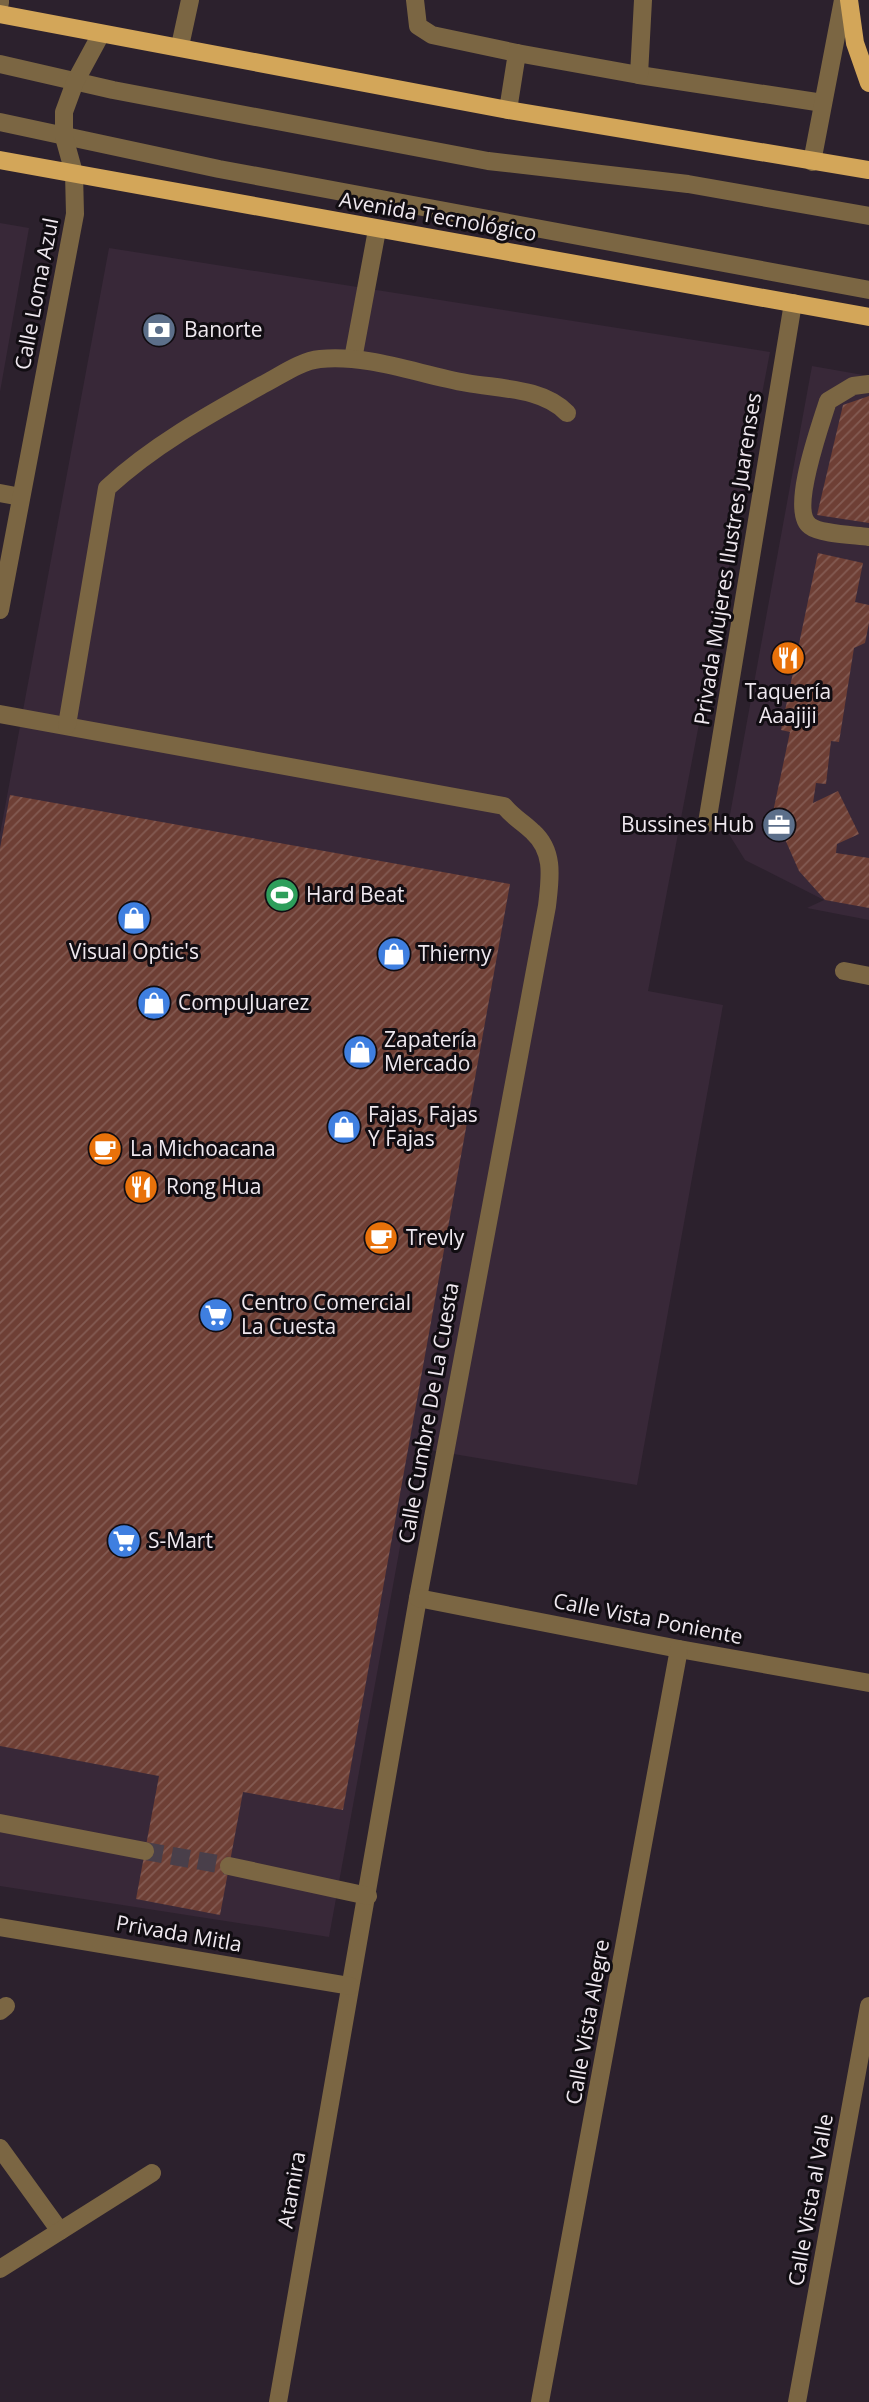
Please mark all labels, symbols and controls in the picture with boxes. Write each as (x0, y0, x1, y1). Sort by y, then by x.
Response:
street label: Avenida Tecnológico (337, 185, 539, 247)
street label: Calle Loma Azul (8, 215, 64, 372)
bank icon: Banorte (140, 311, 178, 349)
place label: Banorte (184, 315, 263, 343)
street label: Privada Mujeres Ilustres Juarenses (687, 391, 767, 727)
restaurant icon: Taquería Aaajiji (769, 639, 807, 677)
place label: Taquería Aaajiji (745, 677, 831, 729)
office icon: Bussines Hub (760, 806, 798, 844)
place label: Bussines Hub (621, 810, 754, 838)
sports icon: Hard Beat (263, 876, 301, 914)
place label: Hard Beat (306, 880, 405, 908)
shop icon: Visual Optic's (115, 899, 153, 937)
shop icon: Thierny (375, 935, 413, 973)
place label: Visual Optic's (69, 937, 199, 965)
place label: Thierny (418, 939, 492, 967)
shop icon: CompuJuarez (135, 984, 173, 1022)
place label: CompuJuarez (178, 988, 310, 1016)
place label: Zapatería Mercado (384, 1025, 477, 1077)
shop icon: Zapatería Mercado (341, 1033, 379, 1071)
place label: Fajas, Fajas Y Fajas (368, 1100, 478, 1152)
shop icon: Fajas, Fajas Y Fajas (325, 1108, 363, 1146)
cafe icon: La Michoacana (86, 1130, 124, 1168)
place label: La Michoacana (130, 1134, 276, 1162)
restaurant icon: Rong Hua (122, 1168, 160, 1206)
place label: Rong Hua (166, 1172, 261, 1200)
cafe icon: Trevly (362, 1219, 400, 1257)
place label: Trevly (406, 1223, 465, 1251)
street label: Calle Cumbre De La Cuesta (391, 1280, 465, 1546)
place label: Centro Comercial La Cuesta (241, 1288, 411, 1340)
supermarket icon: Centro Comercial La Cuesta (197, 1296, 235, 1334)
supermarket icon: S-Mart (105, 1522, 143, 1560)
place label: S-Mart (148, 1526, 213, 1554)
street label: Calle Vista Poniente (551, 1586, 745, 1650)
street label: Privada Mitla (114, 1908, 244, 1958)
street label: Calle Vista Alegre (559, 1937, 615, 2107)
street label: Calle Vista al Valle (781, 2112, 839, 2288)
street label: Atamira (271, 2149, 312, 2230)

